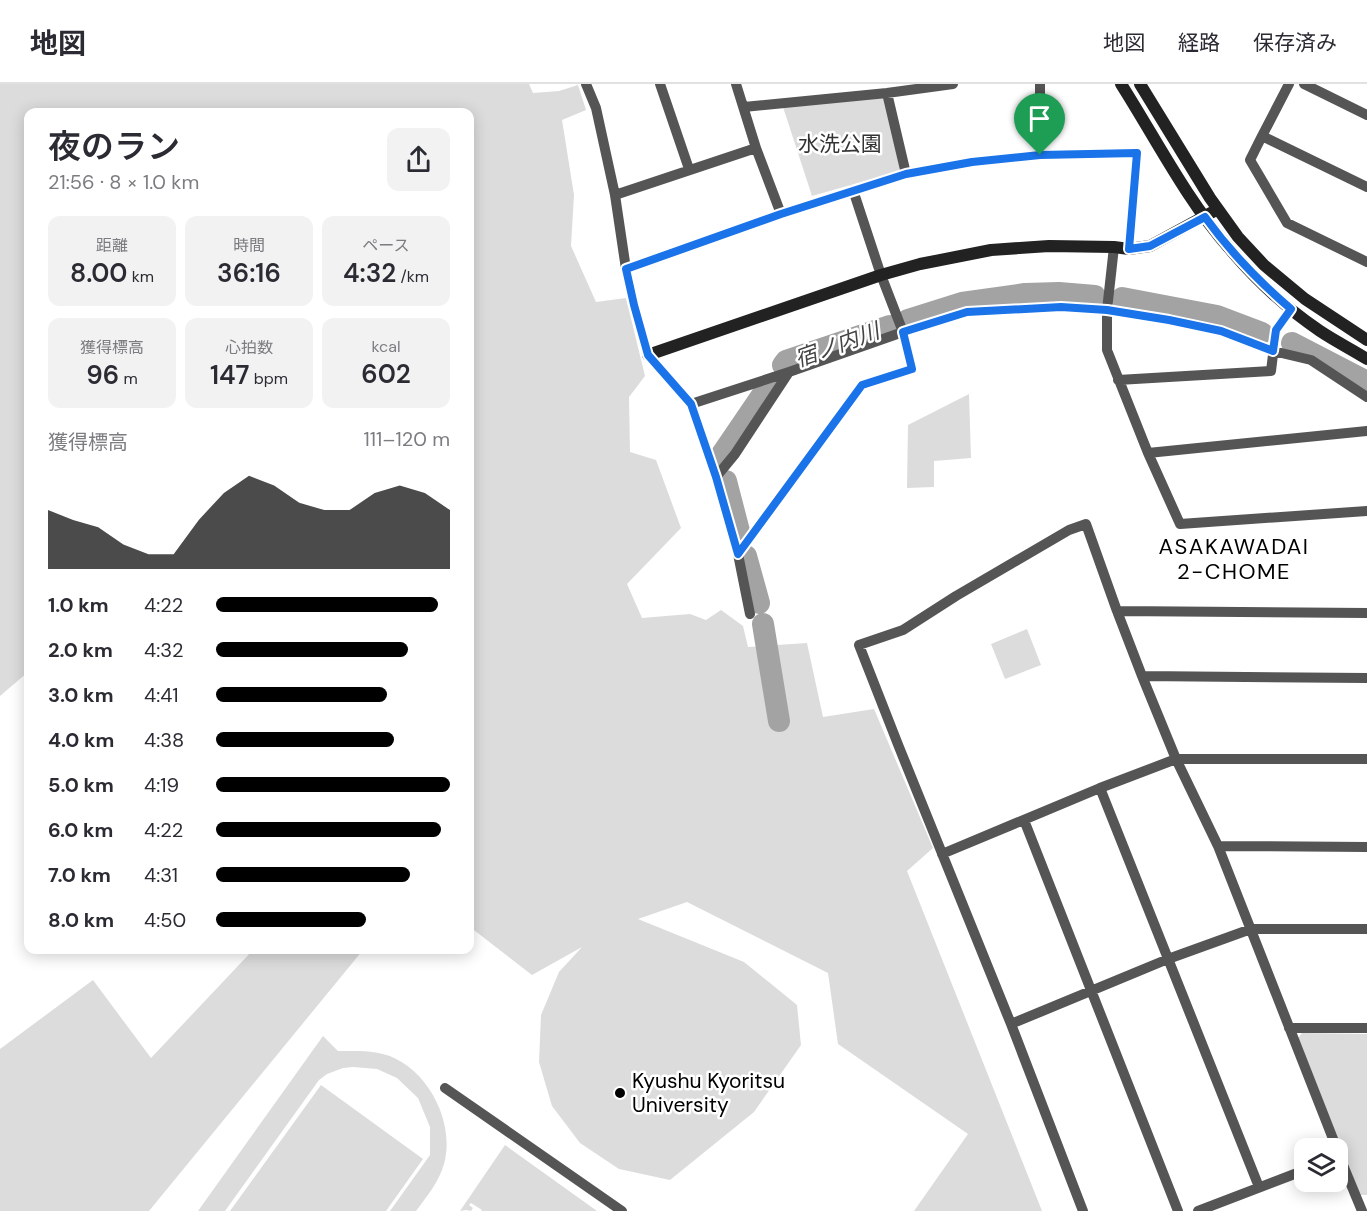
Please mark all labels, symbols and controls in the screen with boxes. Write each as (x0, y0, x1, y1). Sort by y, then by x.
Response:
text: 地図 (30, 25, 86, 62)
text: 地図 (1103, 29, 1145, 57)
text: 経路 (1178, 29, 1220, 57)
text: 保存済み (1253, 29, 1337, 57)
pin (1014, 93, 1065, 155)
icon: arrive (1023, 102, 1056, 135)
text: 夜のラン (48, 125, 180, 168)
button: share (387, 128, 450, 191)
park label: 水洗公園 (798, 130, 882, 158)
text: 21:56 · 8 × 1.0 km (48, 169, 199, 195)
text: 距離 (96, 235, 128, 256)
text: 時間 (233, 235, 265, 256)
text: ペース (362, 235, 410, 256)
text: 8.00 (70, 256, 128, 290)
text: 36:16 (217, 256, 281, 290)
text: 4:32 (343, 256, 396, 290)
text: km (128, 266, 154, 287)
text: /km (396, 266, 429, 287)
water label: 宿ノ内川 (791, 316, 885, 374)
text: kcal (372, 336, 400, 357)
text: 獲得標高 (80, 337, 144, 358)
text: 心拍数 (225, 337, 273, 358)
text: 602 (361, 357, 411, 391)
text: 96 (86, 358, 119, 392)
text: 147 (210, 358, 250, 392)
text: m (119, 368, 138, 389)
text: bpm (250, 368, 288, 389)
text: 111–120 m (364, 426, 450, 452)
text: 獲得標高 (48, 429, 128, 455)
district label: ASAKAWADAI 2-CHOME (1158, 532, 1310, 586)
text: 1.0 km (48, 592, 109, 618)
text: 4:22 (144, 592, 183, 618)
text: 2.0 km (48, 637, 113, 663)
text: 4:32 (144, 637, 184, 663)
text: 3.0 km (48, 682, 113, 708)
text: 4:41 (144, 682, 179, 708)
text: 4.0 km (48, 727, 114, 753)
text: 4:38 (144, 727, 184, 753)
text: 5.0 km (48, 772, 114, 798)
text: 4:19 (144, 772, 179, 798)
text: 6.0 km (48, 817, 113, 843)
text: 4:22 (144, 817, 183, 843)
text: 7.0 km (48, 862, 111, 888)
text: 4:31 (144, 862, 178, 888)
text: 8.0 km (48, 907, 114, 933)
text: 4:50 (144, 907, 186, 933)
place label: Kyushu Kyoritsu University (632, 1067, 785, 1119)
marker: Kyushu Kyoritsu University (613, 1086, 627, 1100)
map controls (1294, 1138, 1348, 1192)
button: layers (1294, 1138, 1348, 1192)

